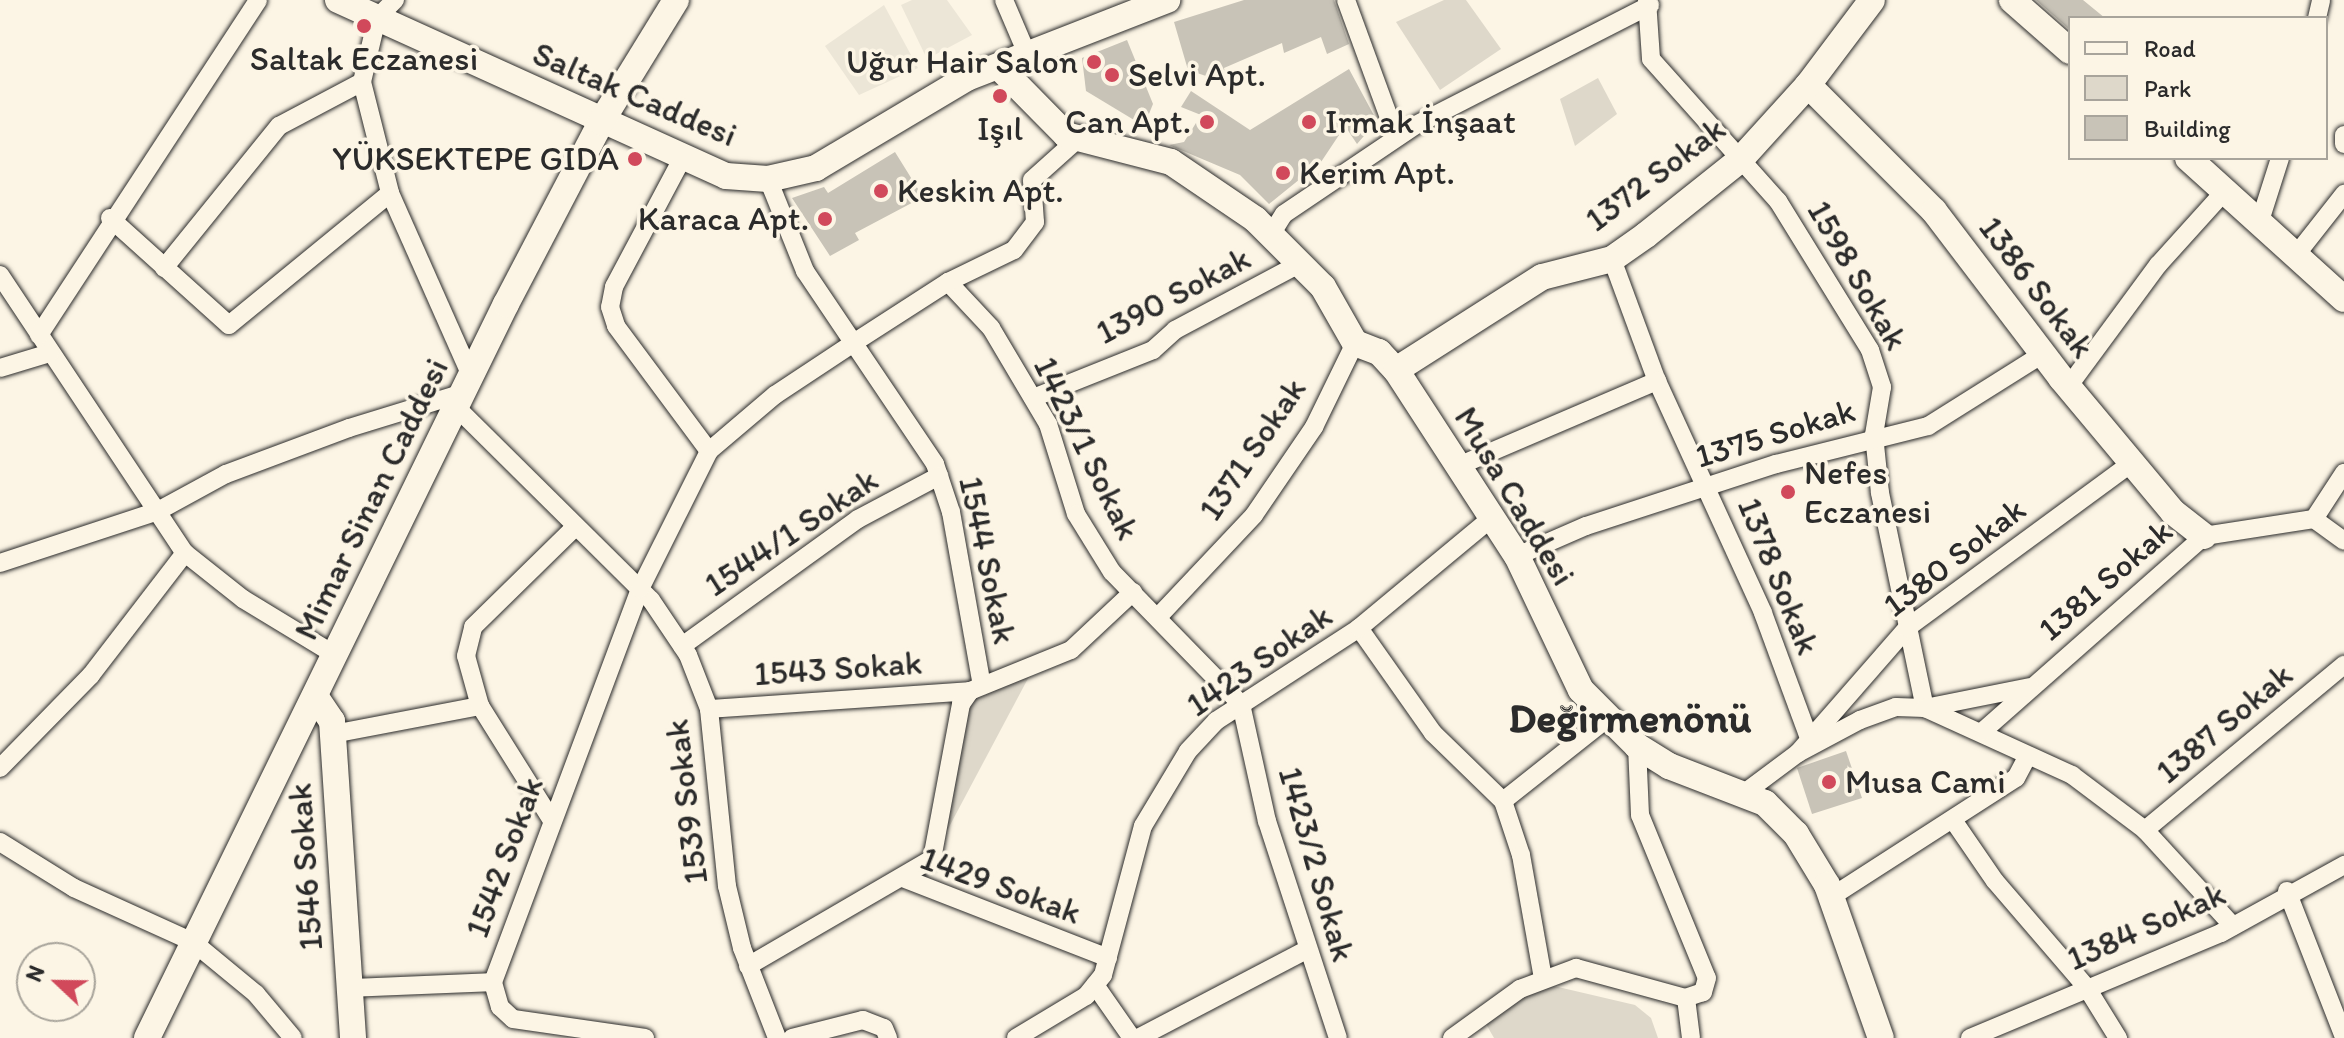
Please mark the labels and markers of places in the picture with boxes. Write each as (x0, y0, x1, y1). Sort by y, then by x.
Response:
marker: Saltak Eczanesi (355, 17, 373, 35)
place label: Saltak Eczanesi (250, 39, 478, 79)
place label: Uğur Hair Salon (845, 42, 1078, 82)
marker: Uğur Hair Salon (1085, 53, 1103, 71)
place label: Selvi Apt. (1128, 55, 1266, 95)
marker: Selvi Apt. (1103, 66, 1121, 84)
marker: Işıl (991, 87, 1009, 105)
place label: Can Apt. (1064, 102, 1191, 142)
place label: Irmak İnşaat (1325, 102, 1516, 142)
place label: Işıl (977, 109, 1023, 149)
marker: Can Apt. (1198, 113, 1216, 131)
marker: Irmak İnşaat (1300, 113, 1318, 131)
place label: YÜKSEKTEPE GIDA (332, 139, 619, 179)
marker: YÜKSEKTEPE GIDA (626, 150, 644, 168)
place label: Kerim Apt. (1299, 153, 1455, 193)
marker: Kerim Apt. (1274, 164, 1292, 182)
place label: Keskin Apt. (897, 171, 1064, 211)
marker: Keskin Apt. (872, 182, 890, 200)
place label: Karaca Apt. (638, 199, 809, 239)
marker: Karaca Apt. (816, 210, 834, 228)
place label: Nefes Eczanesi (1804, 452, 1931, 532)
marker: Nefes Eczanesi (1779, 483, 1797, 501)
place label: Musa Cami (1845, 762, 2007, 802)
marker: Musa Cami (1820, 773, 1838, 791)

